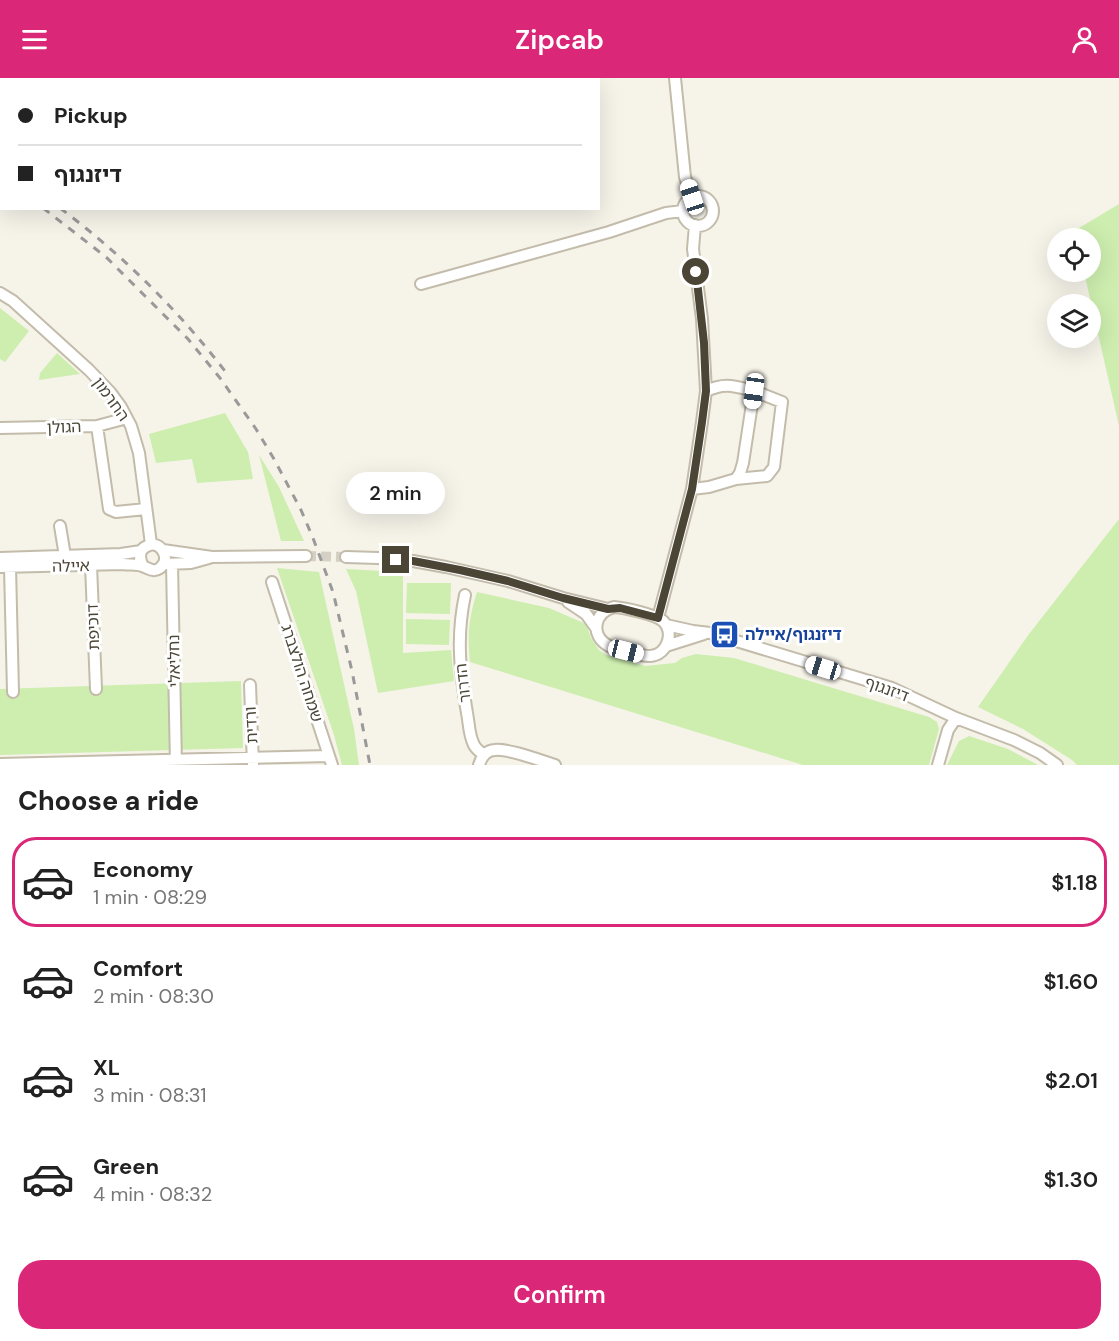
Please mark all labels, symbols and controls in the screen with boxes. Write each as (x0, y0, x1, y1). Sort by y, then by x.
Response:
text: Zipcab (515, 22, 604, 57)
icon: menu (18, 23, 51, 56)
icon: person (1068, 23, 1101, 56)
text: Pickup (54, 101, 128, 130)
text: דיזנגוף (54, 160, 122, 189)
car (678, 177, 706, 217)
map controls (1047, 228, 1101, 348)
button: locate (1047, 228, 1101, 282)
route start (682, 258, 709, 285)
button: layers (1047, 294, 1101, 348)
car (743, 372, 765, 410)
street label: החרמון (88, 373, 134, 425)
street label: הגולן (46, 416, 82, 438)
callout: 2 min (346, 473, 446, 515)
text: 2 min (369, 480, 422, 506)
route end (382, 546, 409, 573)
street label: איילה (52, 555, 90, 577)
street label: דוכיפת (82, 603, 104, 651)
bus stop icon: דיזנגוף/איילה (708, 618, 740, 650)
street label: שמחה הולצברג (276, 621, 328, 725)
place label: דיזנגוף/איילה (745, 624, 842, 645)
street label: נחליאלי (163, 634, 185, 688)
car (606, 638, 646, 664)
car (803, 654, 843, 682)
street label: הדרור (450, 662, 476, 704)
street label: דיזנגוף (862, 671, 912, 707)
street label: ורדית (240, 706, 262, 744)
text: Choose a ride (18, 783, 199, 818)
icon: car (21, 855, 75, 909)
text: Economy (93, 855, 193, 884)
text: $1.18 (1051, 868, 1098, 897)
text: 1 min · 08:29 (93, 884, 207, 910)
icon: car (21, 954, 75, 1008)
text: Comfort (93, 954, 183, 983)
text: $1.60 (1043, 967, 1098, 996)
text: 2 min · 08:30 (93, 983, 214, 1009)
icon: car (21, 1053, 75, 1107)
text: XL (93, 1053, 120, 1082)
text: $2.01 (1045, 1066, 1098, 1095)
text: 3 min · 08:31 (93, 1082, 206, 1108)
icon: car (21, 1152, 75, 1206)
text: Green (93, 1152, 159, 1181)
text: $1.30 (1043, 1165, 1098, 1194)
text: 4 min · 08:32 (93, 1181, 212, 1207)
button: Confirm (18, 1260, 1101, 1329)

